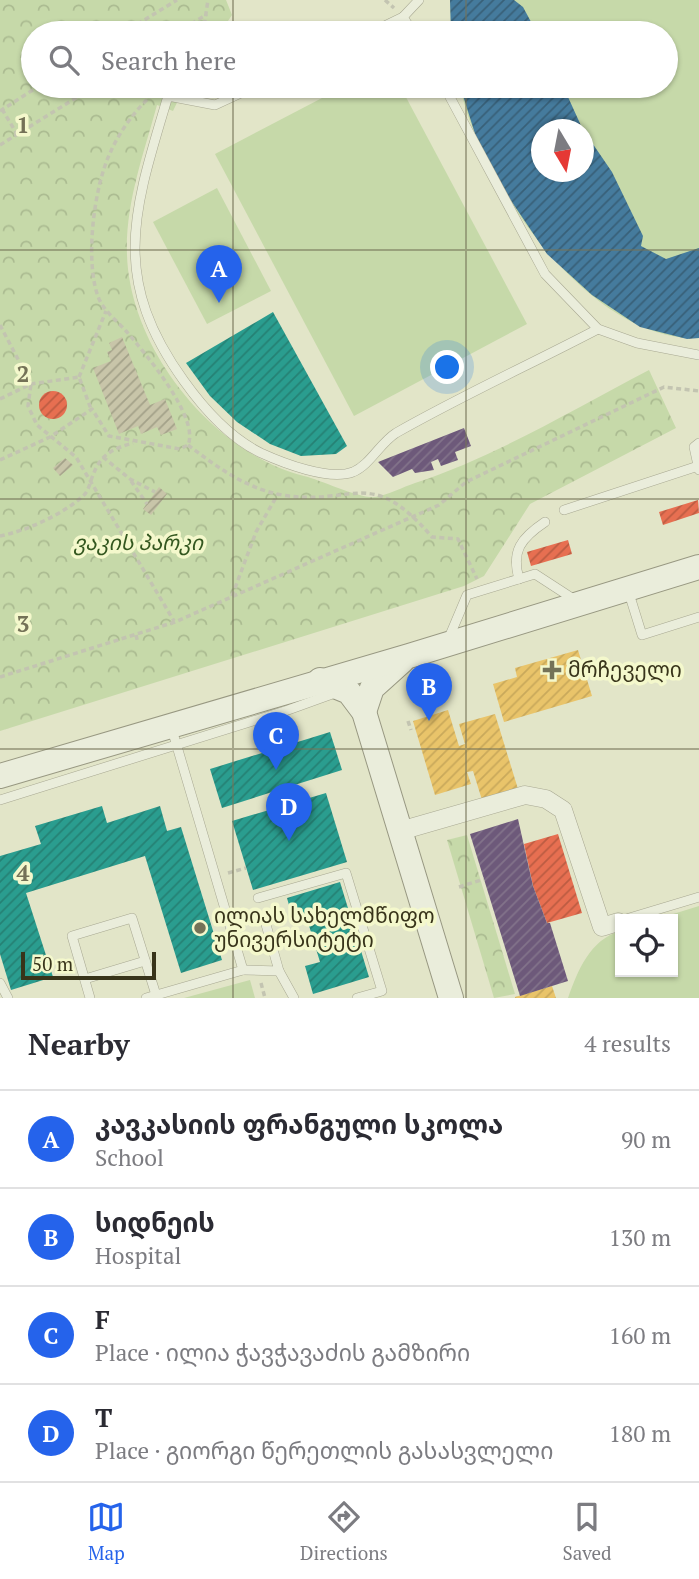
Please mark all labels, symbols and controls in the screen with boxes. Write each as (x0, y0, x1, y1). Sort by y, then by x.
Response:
search box (21, 21, 678, 98)
icon: search (45, 41, 83, 79)
text: Search here (101, 43, 236, 77)
text: 1 (17, 109, 30, 140)
north arrow (531, 119, 594, 182)
pin: A (196, 245, 242, 303)
your location (430, 350, 464, 384)
text: 2 (17, 358, 30, 389)
park label: ვაკის პარკი (73, 528, 204, 556)
text: 3 (17, 608, 30, 639)
place label: მრჩეველი (568, 655, 682, 683)
marker: მრჩეველი (542, 660, 562, 680)
pin: B (406, 663, 452, 721)
pin: C (253, 712, 299, 770)
pin: D (266, 783, 312, 841)
text: 4 (17, 857, 30, 888)
place label: ილიას სახელმწიფო უნივერსიტეტი (214, 901, 435, 953)
map controls (615, 914, 678, 977)
button: locate (615, 914, 678, 977)
marker: ილიას სახელმწიფო უნივერსიტეტი (192, 920, 208, 936)
scale bar (21, 949, 156, 981)
text: 50 m (32, 951, 73, 976)
text: Nearby (28, 1024, 130, 1064)
text: 4 results (584, 1028, 671, 1059)
text: კავკასიის ფრანგული სკოლა (95, 1107, 503, 1141)
text: A (43, 1124, 59, 1155)
text: 90 m (621, 1124, 671, 1155)
text: School (95, 1142, 164, 1173)
text: სიდნეის (95, 1205, 215, 1239)
text: B (44, 1222, 58, 1253)
text: 130 m (609, 1222, 671, 1253)
text: Hospital (95, 1240, 181, 1271)
text: F (95, 1302, 110, 1336)
text: C (44, 1320, 59, 1351)
text: 160 m (609, 1320, 671, 1351)
text: Place · ილია ჭავჭავაძის გამზირი (95, 1337, 470, 1368)
text: T (95, 1400, 112, 1434)
text: D (43, 1418, 59, 1449)
text: 180 m (609, 1418, 671, 1449)
text: Place · გიორგი წერეთლის გასასვლელი (95, 1435, 553, 1466)
tab: Map (87, 1498, 125, 1565)
tab: Directions (300, 1498, 388, 1565)
tab: Saved (562, 1498, 612, 1565)

